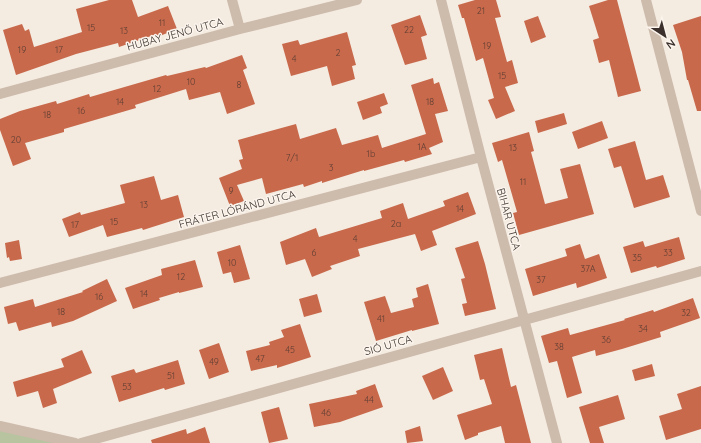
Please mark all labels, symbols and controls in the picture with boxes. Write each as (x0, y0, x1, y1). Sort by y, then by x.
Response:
house number: 21 (477, 5, 485, 16)
street label: HUBAY JENŐ UTCA (125, 14, 225, 54)
north arrow (645, 16, 685, 56)
house number: 11 (159, 17, 165, 28)
house number: 15 (87, 22, 95, 33)
house number: 22 (404, 24, 414, 35)
house number: 13 (120, 25, 128, 36)
text: N (663, 36, 678, 52)
house number: 19 (483, 40, 491, 51)
house number: 19 (18, 44, 26, 55)
house number: 17 (55, 44, 63, 55)
house number: 2 (336, 47, 341, 58)
house number: 4 (292, 53, 297, 64)
house number: 15 (498, 70, 506, 81)
house number: 10 (187, 76, 195, 87)
house number: 8 (237, 79, 242, 90)
house number: 12 (153, 83, 161, 94)
house number: 14 (116, 96, 124, 107)
house number: 18 (426, 96, 434, 107)
house number: 16 (77, 105, 85, 116)
house number: 18 (43, 109, 51, 120)
house number: 20 (11, 134, 21, 145)
house number: 1A (417, 141, 427, 152)
house number: 13 (509, 142, 517, 153)
house number: 1b (367, 148, 376, 159)
house number: 7/1 (286, 152, 298, 163)
house number: 3 (329, 162, 334, 173)
house number: 11 (520, 176, 526, 187)
house number: 9 (228, 185, 234, 196)
street label: BIHAR UTCA (494, 186, 524, 252)
street label: FRÁTER LÓRÁND UTCA (177, 187, 297, 231)
house number: 13 (140, 199, 148, 210)
house number: 14 (456, 203, 464, 214)
house number: 15 (110, 216, 118, 227)
house number: 2a (391, 218, 401, 229)
house number: 17 (71, 219, 79, 230)
house number: 4 (353, 233, 358, 244)
house number: 6 (312, 247, 317, 258)
house number: 33 (663, 247, 673, 258)
house number: 35 (632, 252, 642, 263)
house number: 10 (228, 257, 236, 268)
house number: 37A (580, 263, 596, 274)
house number: 12 (177, 271, 185, 282)
house number: 37 (536, 274, 546, 285)
house number: 14 (140, 288, 148, 299)
house number: 16 (95, 291, 103, 302)
house number: 18 (57, 306, 65, 317)
house number: 32 (681, 307, 691, 318)
house number: 41 (377, 313, 385, 324)
house number: 34 (638, 323, 648, 334)
street label: SIÓ UTCA (363, 332, 413, 358)
house number: 36 (601, 334, 611, 345)
house number: 38 (554, 341, 564, 352)
house number: 45 (285, 344, 295, 355)
house number: 47 (255, 353, 265, 364)
house number: 49 (209, 356, 219, 367)
house number: 51 (167, 370, 175, 381)
house number: 53 (122, 381, 132, 392)
house number: 44 (364, 394, 374, 405)
house number: 46 (321, 407, 331, 418)

